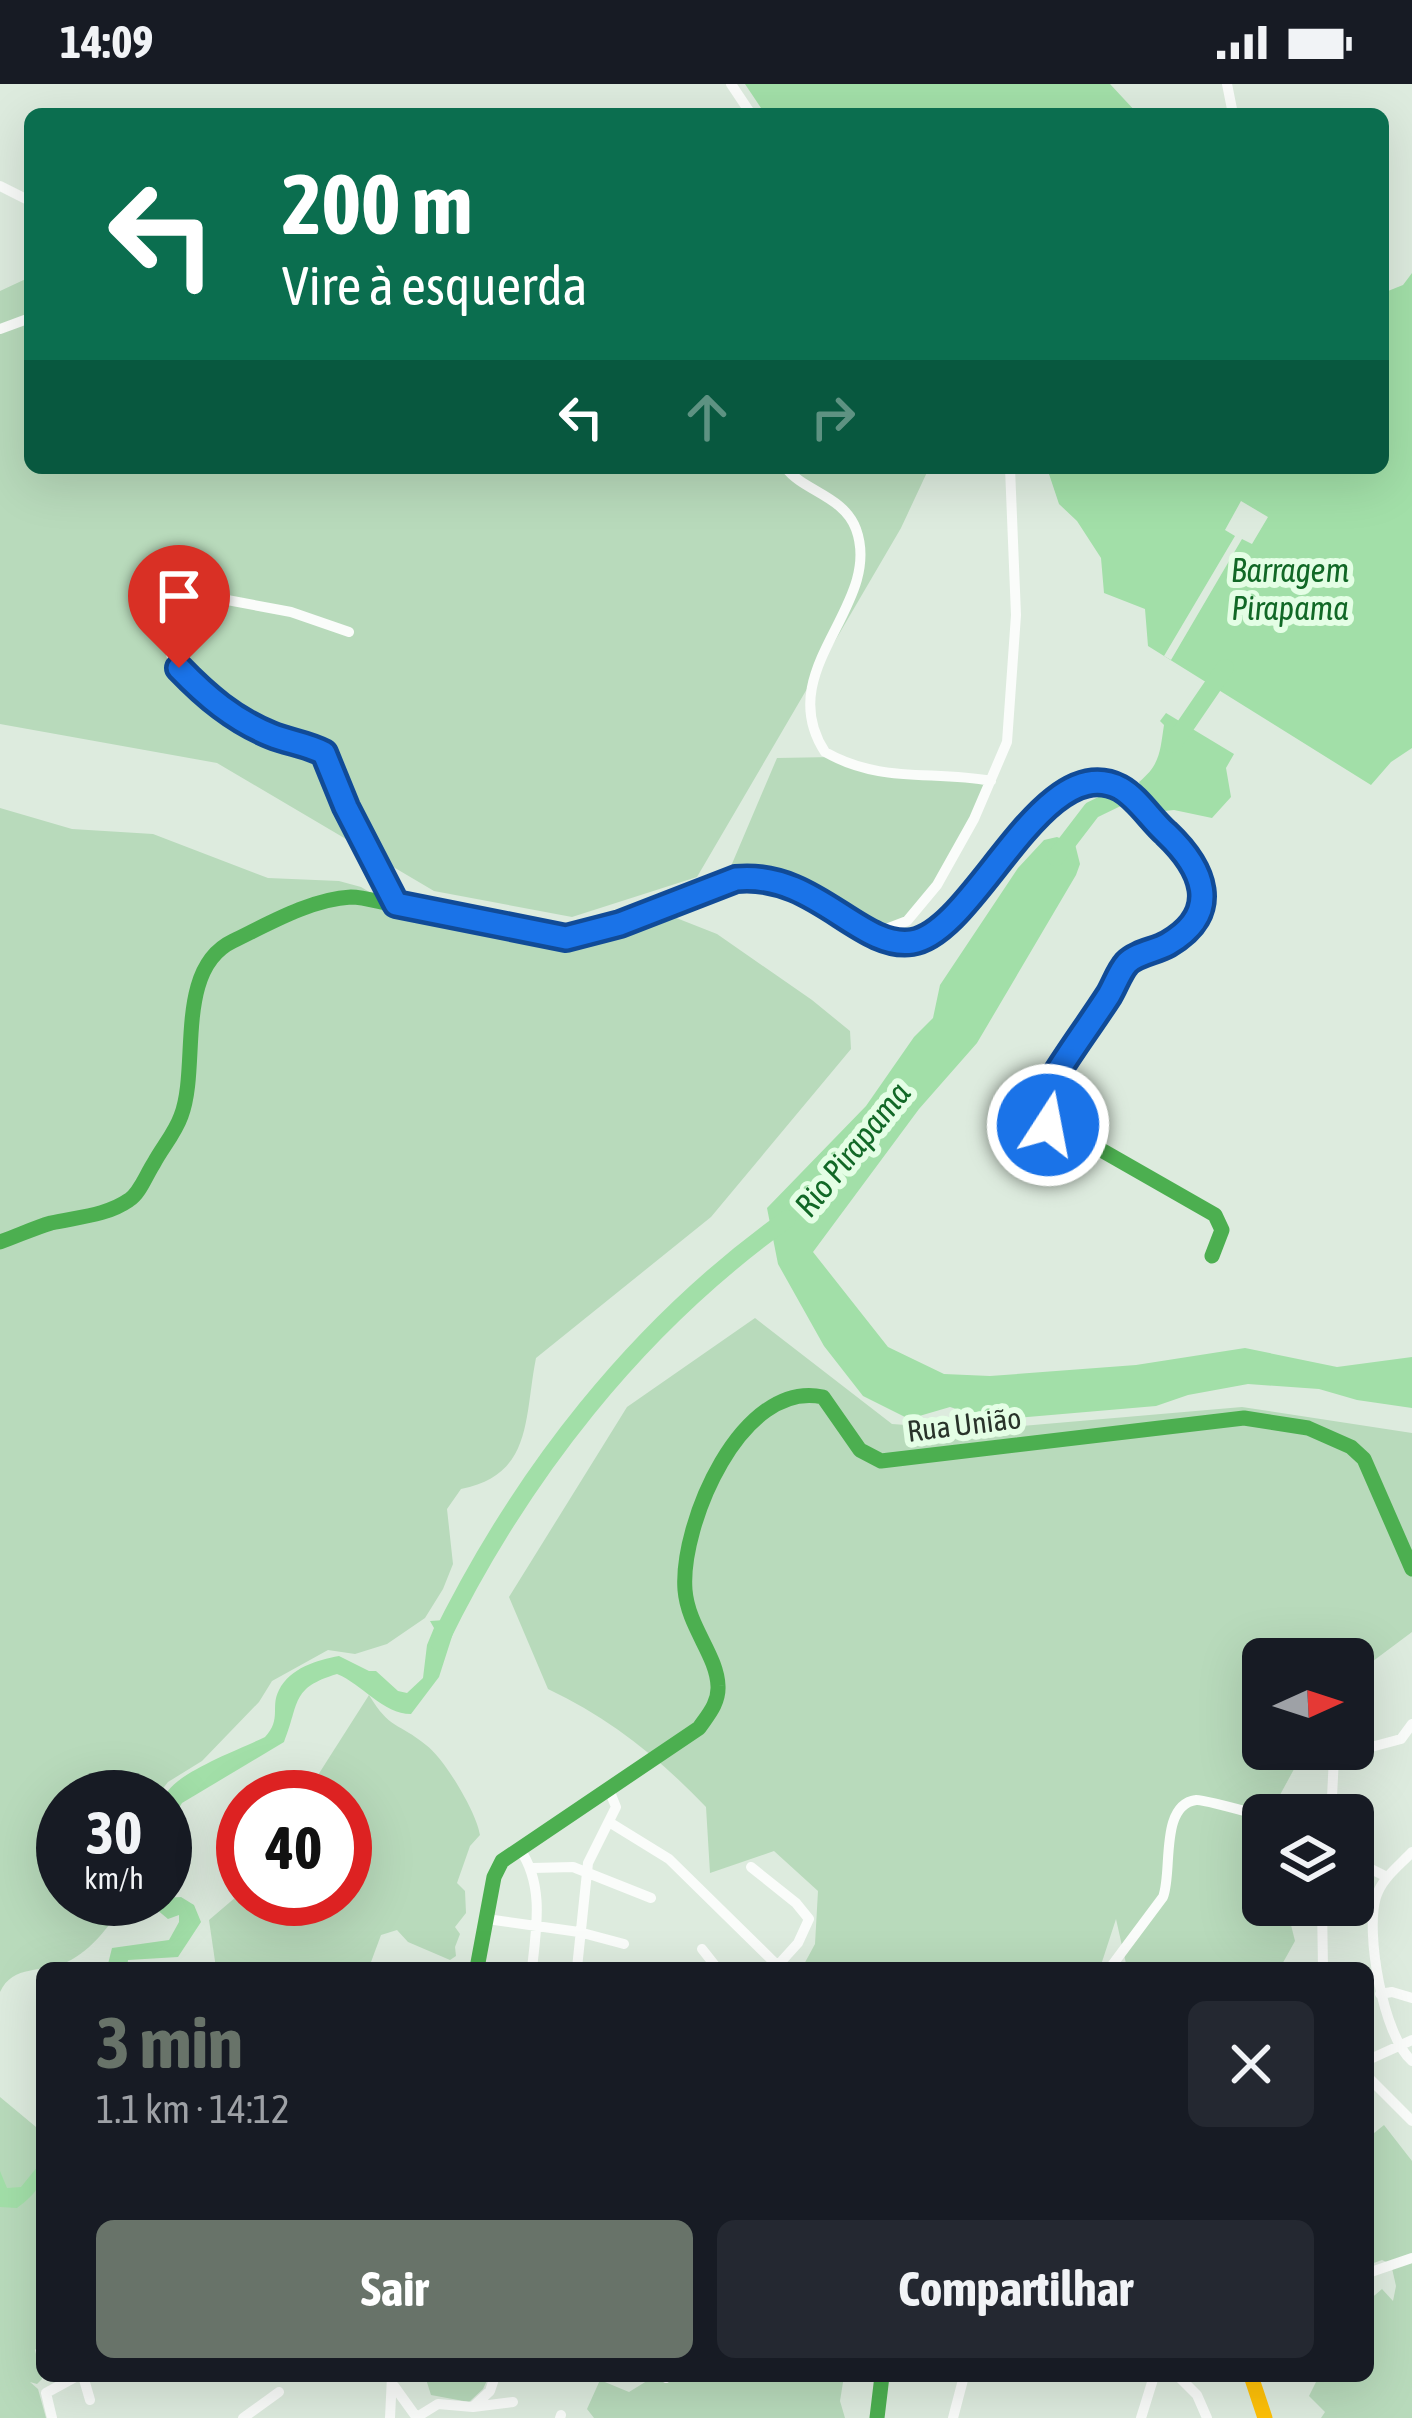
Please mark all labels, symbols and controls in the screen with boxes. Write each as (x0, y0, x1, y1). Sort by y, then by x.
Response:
text: 14:09 (60, 16, 154, 68)
icon: left (84, 156, 240, 312)
text: 200 m (282, 156, 472, 252)
text: Vire à esquerda (282, 255, 588, 316)
icon: left (548, 384, 614, 450)
icon: ahead (674, 384, 740, 450)
icon: right (800, 384, 866, 450)
pin (128, 545, 230, 668)
water label: Barragem Pirapama (1231, 551, 1349, 627)
icon: arrive (146, 563, 212, 629)
position arrow (985, 1062, 1111, 1188)
water label: Rio Pirapama (786, 1074, 918, 1224)
street label: Rua União (905, 1400, 1023, 1448)
north arrow (1242, 1638, 1374, 1770)
map controls (1242, 1638, 1374, 1926)
speed limit sign: 40 (216, 1770, 372, 1926)
button: layers (1242, 1794, 1374, 1926)
text: 30 (86, 1798, 142, 1867)
text: km/h (84, 1861, 144, 1895)
text: 3 min (96, 2001, 243, 2083)
button: close (1188, 2001, 1314, 2127)
text: 1.1 km · 14:12 (96, 2087, 289, 2131)
button: Sair (96, 2220, 693, 2358)
button: Compartilhar (717, 2220, 1314, 2358)

